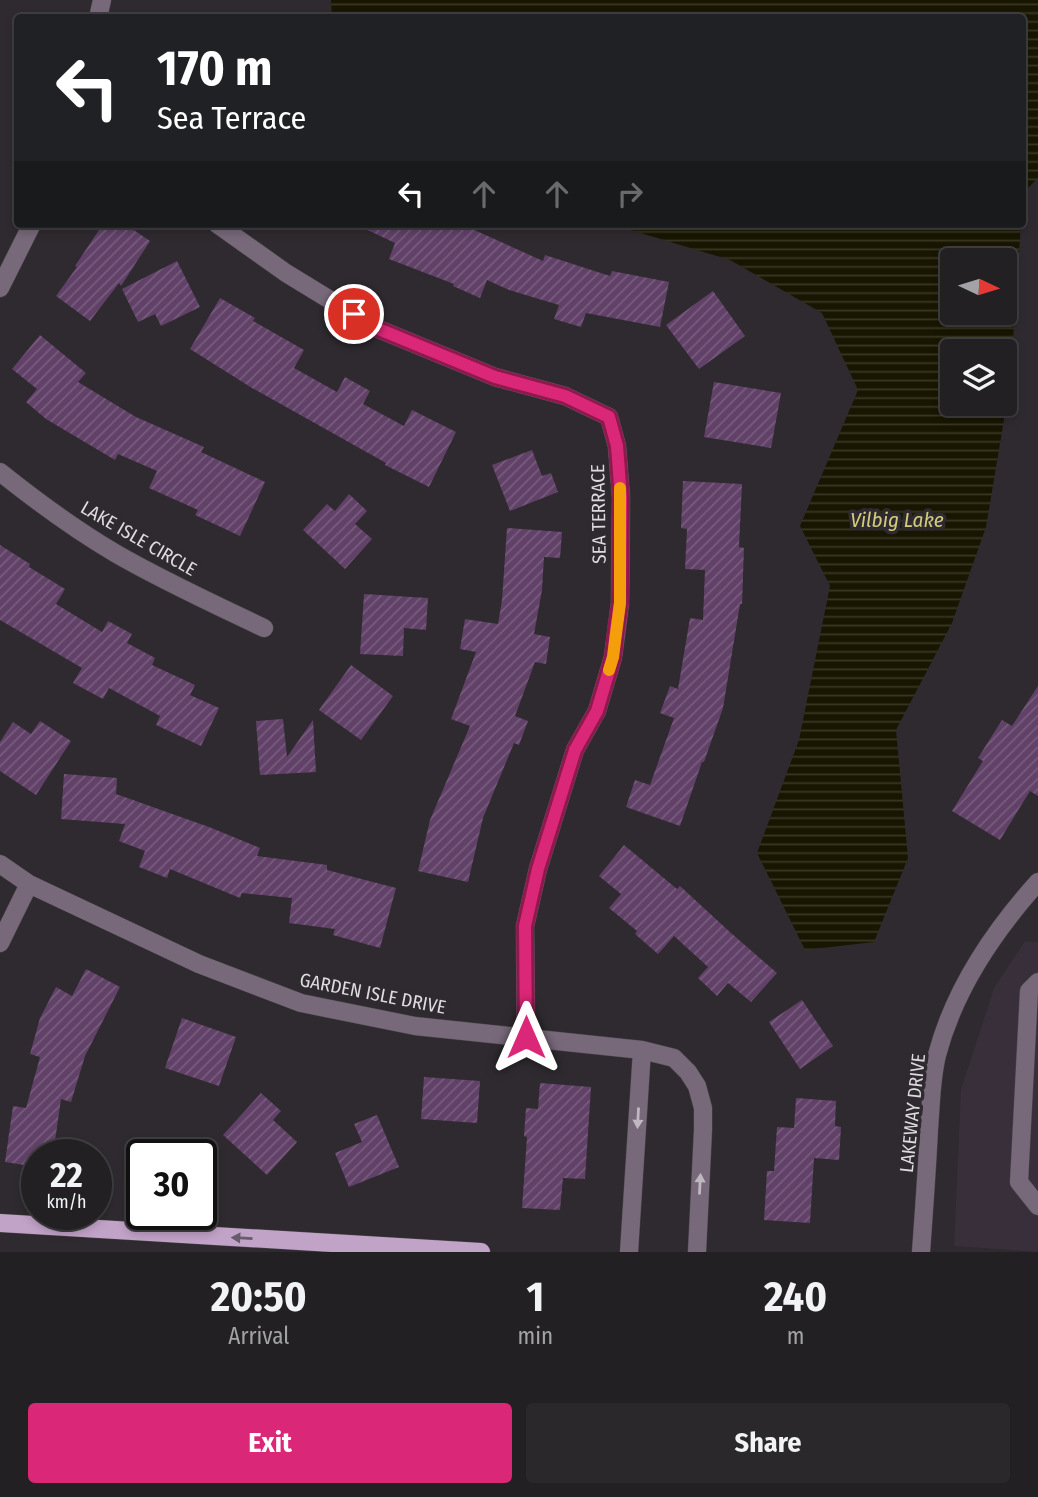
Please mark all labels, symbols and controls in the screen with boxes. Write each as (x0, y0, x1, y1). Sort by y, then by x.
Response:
text: 170 m (157, 39, 273, 98)
icon: left (42, 42, 133, 133)
text: Sea Terrace (157, 99, 306, 137)
icon: left (392, 175, 430, 213)
icon: ahead (465, 175, 503, 213)
icon: ahead (538, 175, 576, 213)
icon: right (611, 175, 649, 213)
north arrow (940, 248, 1017, 326)
map controls (940, 248, 1017, 416)
pin (324, 284, 384, 344)
icon: arrive (335, 295, 373, 333)
button: layers (940, 339, 1017, 416)
street label: SEA TERRACE (586, 464, 611, 564)
street label: LAKE ISLE CIRCLE (77, 496, 201, 581)
water label: Vilbig Lake (850, 507, 944, 533)
street label: GARDEN ISLE DRIVE (298, 968, 448, 1019)
position arrow (489, 1000, 563, 1074)
street label: LAKEWAY DRIVE (895, 1052, 930, 1174)
one-way arrow (632, 1107, 643, 1129)
speed limit sign: 30 (126, 1139, 217, 1230)
text: 22 (50, 1154, 83, 1196)
one-way arrow (695, 1173, 706, 1195)
text: km/h (46, 1191, 87, 1213)
one-way arrow (231, 1232, 253, 1243)
text: 20:50 (211, 1272, 307, 1322)
text: 1 (526, 1272, 544, 1322)
text: 240 (764, 1272, 827, 1322)
text: Arrival (228, 1322, 289, 1350)
text: min (518, 1322, 553, 1350)
text: m (787, 1322, 804, 1350)
button: Exit (28, 1403, 512, 1483)
button: Share (526, 1403, 1010, 1483)

